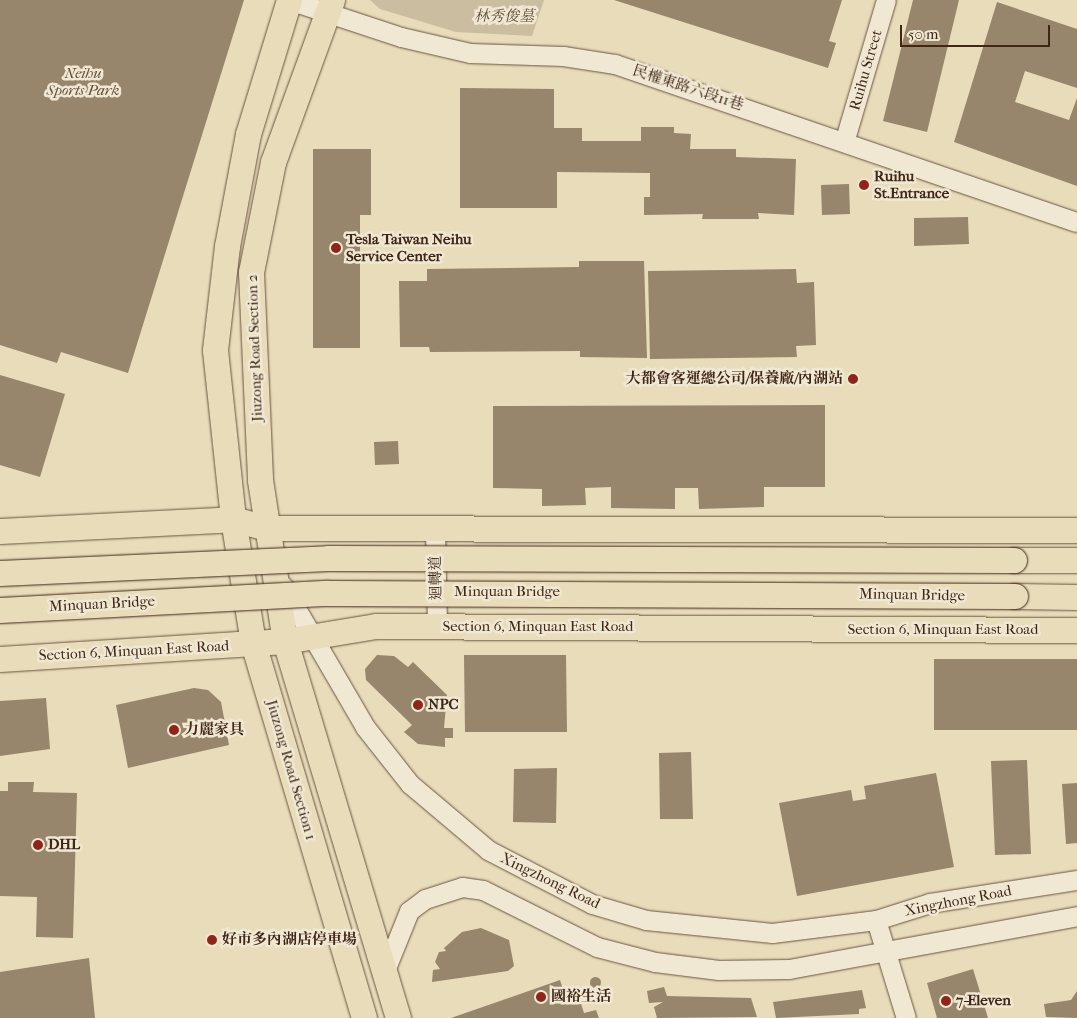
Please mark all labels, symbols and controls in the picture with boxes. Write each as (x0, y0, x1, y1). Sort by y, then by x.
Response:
park label: 林秀俊墓 (474, 8, 534, 26)
scale bar (902, 15, 1052, 47)
text: 50 m (908, 25, 938, 43)
street label: Ruihu Street (846, 28, 886, 112)
street label: 民權東路六段11巷 (630, 62, 746, 114)
park label: Neihu Sports Park (47, 64, 119, 99)
place label: Ruihu St.Entrance (874, 167, 949, 202)
marker: Ruihu St.Entrance (858, 179, 870, 191)
place label: Tesla Taiwan Neihu Service Center (346, 230, 472, 265)
marker: Tesla Taiwan Neihu Service Center (330, 242, 342, 254)
street label: Jiuzong Road Section 2 (243, 274, 267, 422)
place label: 大都會客運總公司/保養廠/內湖站 (626, 370, 843, 388)
marker: 大都會客運總公司/保養廠/內湖站 (847, 373, 859, 385)
street label: 迴轉道 (427, 555, 445, 601)
street label: Minquan Bridge (454, 583, 560, 601)
street label: Minquan Bridge (859, 585, 965, 605)
street label: Minquan Bridge (49, 592, 155, 616)
street label: Section 6, Minquan East Road (443, 618, 633, 636)
street label: Section 6, Minquan East Road (848, 621, 1038, 639)
street label: Section 6, Minquan East Road (38, 637, 230, 665)
place label: NPC (428, 696, 459, 714)
street label: Jiuzong Road Section 1 (262, 698, 320, 842)
marker: NPC (412, 699, 424, 711)
place label: 力麗家具 (184, 721, 244, 739)
marker: 力麗家具 (168, 724, 180, 736)
place label: DHL (48, 836, 80, 854)
marker: DHL (32, 839, 44, 851)
street label: Xingzhong Road (497, 849, 603, 913)
street label: Xingzhong Road (903, 882, 1013, 920)
place label: 好市多內湖店停車場 (222, 931, 357, 949)
marker: 好市多內湖店停車場 (206, 934, 218, 946)
place label: 國裕生活 (551, 988, 611, 1006)
marker: 國裕生活 (535, 991, 547, 1003)
place label: 7-Eleven (956, 992, 1011, 1010)
marker: 7-Eleven (940, 995, 952, 1007)

